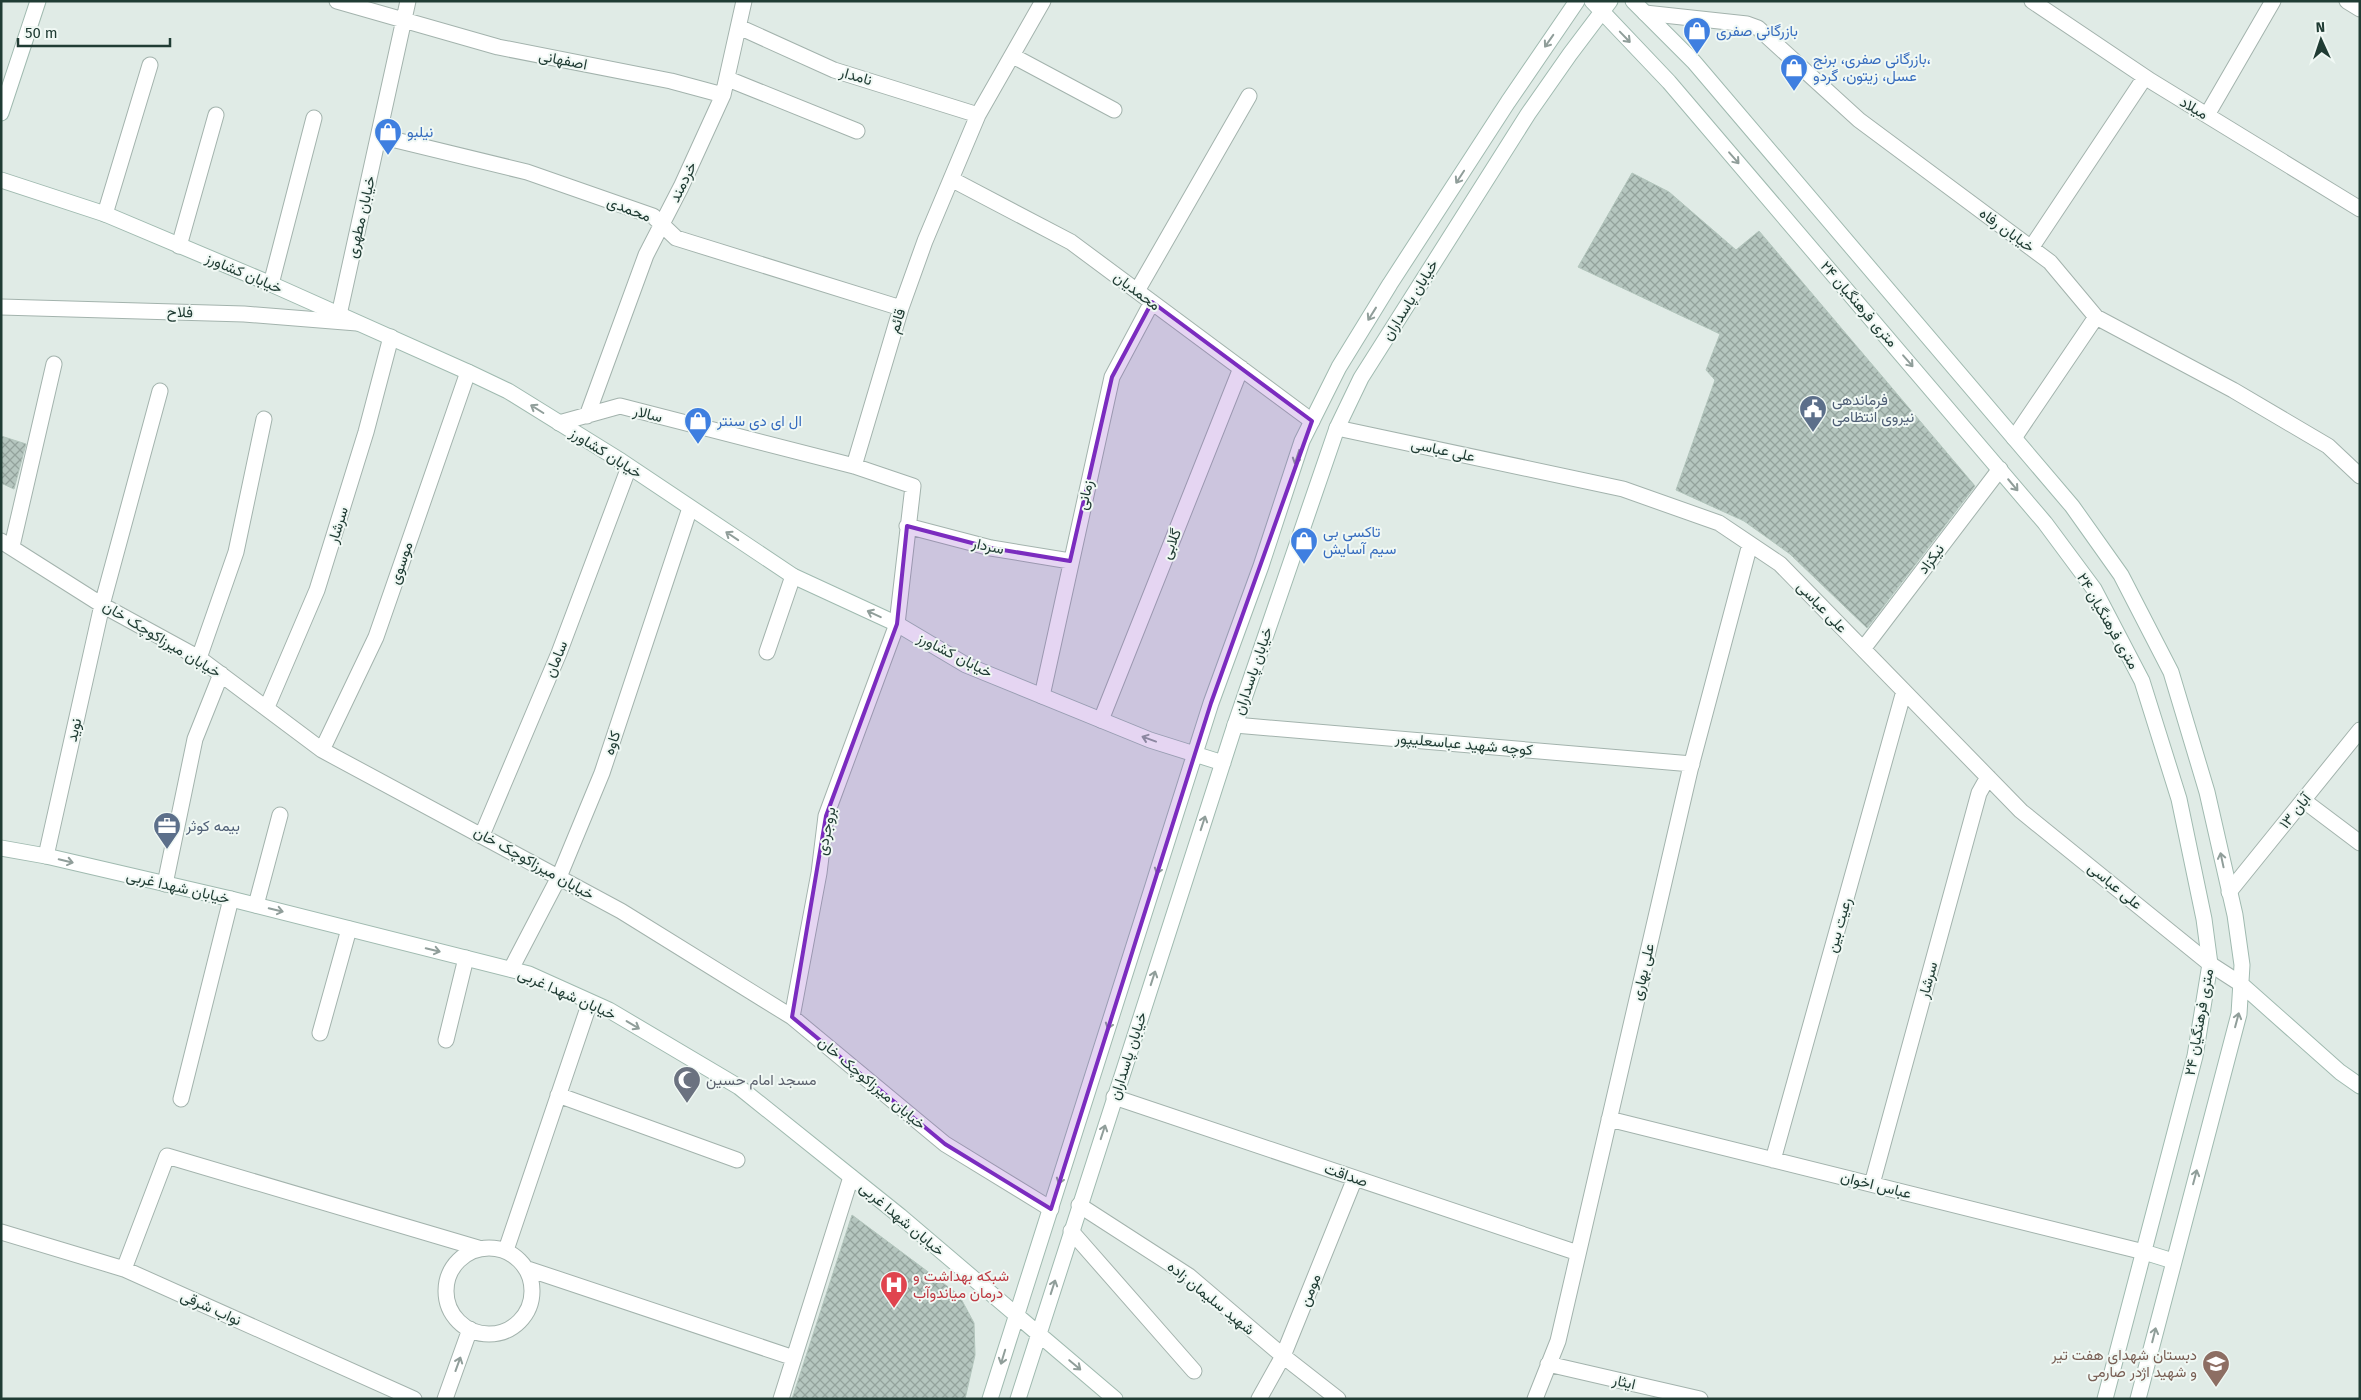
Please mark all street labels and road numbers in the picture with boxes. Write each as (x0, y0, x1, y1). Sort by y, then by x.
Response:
street label: اصفهانی (537, 46, 589, 74)
street label: نامدار (837, 63, 874, 89)
street label: میلاد (2177, 93, 2211, 123)
street label: خردمند (666, 159, 700, 205)
street label: خیابان مطهری (343, 174, 380, 260)
street label: محمدی (604, 192, 653, 226)
street label: خیابان رفاه (1976, 204, 2038, 256)
street label: خیابان کشاورز (202, 248, 285, 297)
street label: خیابان پاسداران (1378, 256, 1443, 344)
street label: ۲۴ متری فرهنگیان (1816, 257, 1901, 351)
street label: محمدیان (1110, 268, 1164, 314)
street label: فلاح (167, 303, 193, 323)
street label: قائم (885, 306, 910, 336)
street label: سالار (631, 401, 665, 426)
street label: خیابان کشاورز (566, 423, 645, 482)
street label: علی عباسی (1409, 434, 1477, 467)
street label: زمانی (1073, 478, 1098, 512)
street label: سرشار (324, 504, 352, 546)
street label: گلابی (1157, 526, 1186, 562)
street label: سردار (969, 534, 1006, 558)
street label: موسوی (385, 539, 418, 587)
street label: نیکزاد (1914, 540, 1948, 578)
street label: ۲۴ متری فرهنگیان (2072, 570, 2143, 673)
street label: علی عباسی (1792, 577, 1851, 637)
street label: خیابان میرزاکوچک خان (99, 597, 224, 682)
street label: خیابان پاسداران (1230, 625, 1277, 718)
street label: خیابان کشاورز (914, 628, 996, 682)
street label: سامان (541, 638, 571, 680)
street label: نوید (63, 716, 85, 744)
street label: کاوه (600, 728, 624, 757)
street label: کوچه شهید عباسعلیپور (1393, 729, 1534, 760)
street label: ۱۳ آبان (2275, 789, 2316, 832)
street label: بروجردی (812, 805, 841, 857)
street label: خیابان میرزاکوچک خان (470, 822, 597, 904)
street label: علی عباسی (2084, 859, 2146, 914)
street label: خیابان شهدا غربی (124, 866, 231, 909)
street label: رعیت بین (1823, 895, 1856, 955)
street label: علی بهاری (1628, 942, 1659, 1002)
street label: سرشار (1914, 959, 1942, 1001)
street label: خیابان شهدا غربی (515, 964, 619, 1025)
street label: ۲۴ متری فرهنگیان (2181, 967, 2218, 1077)
street label: خیابان پاسداران (1105, 1010, 1152, 1103)
street label: خیابان میرزاکوچک خان (814, 1033, 929, 1134)
street label: صداقت (1322, 1159, 1370, 1191)
street label: عباس اخوان (1838, 1167, 1914, 1204)
street label: خیابان شهدا غربی (855, 1178, 948, 1261)
street label: شهید سلیمان زاده (1164, 1257, 1258, 1339)
street label: مومن (1295, 1271, 1326, 1309)
street label: نواب شرقی (177, 1287, 244, 1330)
street label: ایثار (1610, 1370, 1637, 1393)

